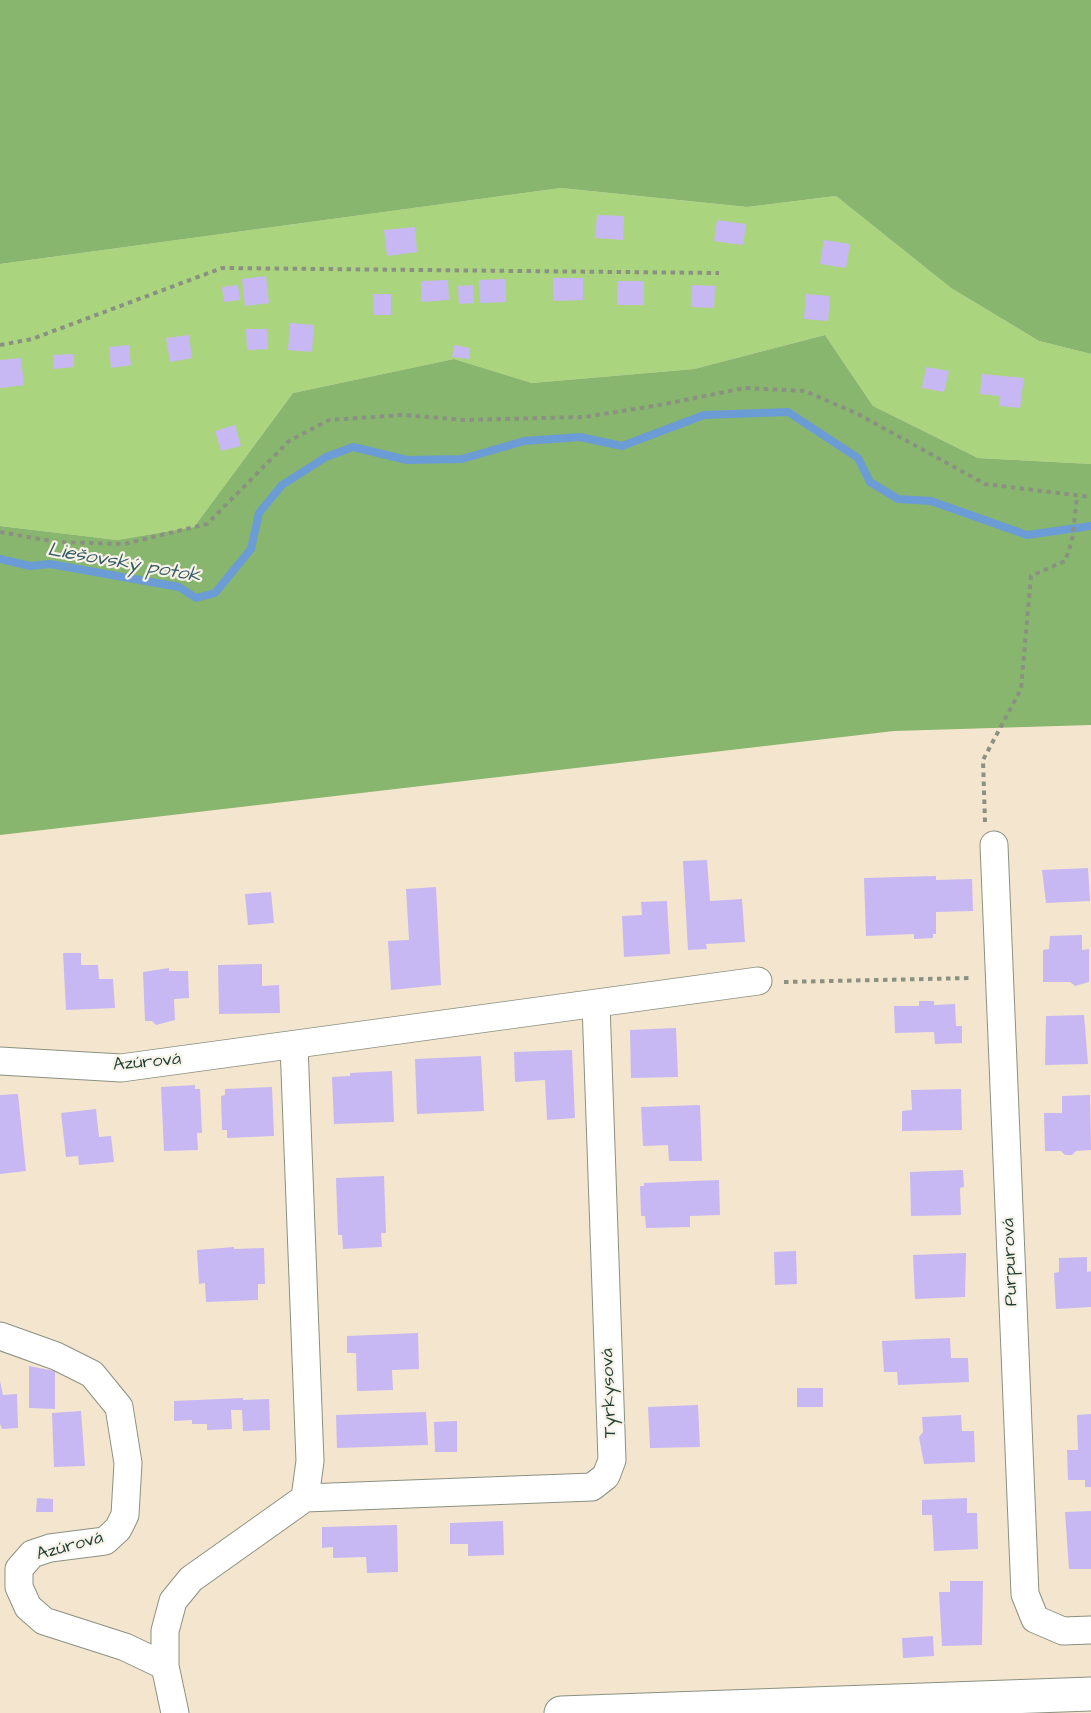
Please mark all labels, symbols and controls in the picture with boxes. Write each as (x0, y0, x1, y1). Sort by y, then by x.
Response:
water label: Liešovský potok (46, 539, 202, 589)
street label: Azúrová (112, 1049, 182, 1077)
street label: Purpurová (999, 1218, 1023, 1306)
street label: Tyrkysová (598, 1348, 622, 1438)
street label: Azúrová (34, 1528, 106, 1566)

